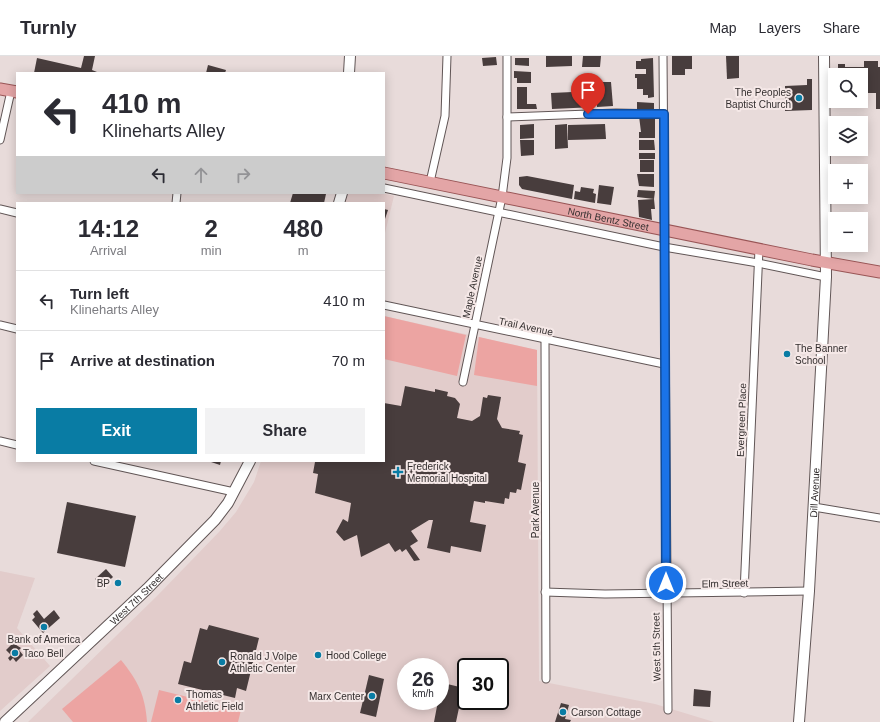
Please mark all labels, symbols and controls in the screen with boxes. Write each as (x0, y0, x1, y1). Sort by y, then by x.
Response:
text: Turnly (20, 17, 77, 38)
text: Map (709, 20, 737, 36)
text: Layers (759, 20, 801, 36)
text: Share (823, 20, 860, 36)
map controls (828, 68, 868, 252)
button: search (828, 68, 868, 108)
pin (571, 73, 605, 114)
icon: arrive (577, 79, 599, 101)
place label: The Peoples Baptist Church (725, 87, 791, 110)
icon: left (36, 88, 88, 140)
text: 410 m (102, 88, 181, 119)
marker: The Peoples Baptist Church (794, 93, 804, 103)
button: layers (828, 116, 868, 156)
text: Klineharts Alley (102, 121, 225, 141)
icon: left (148, 164, 170, 186)
icon: ahead (190, 164, 212, 186)
icon: right (232, 164, 254, 186)
button: + (828, 164, 868, 204)
street label: North Bentz Street (567, 206, 650, 233)
button: − (828, 212, 868, 252)
text: 14:12 (78, 215, 139, 242)
text: 2 (204, 215, 218, 242)
text: 480 (283, 215, 323, 242)
text: Arrival (90, 243, 127, 258)
text: min (201, 243, 222, 258)
text: m (298, 243, 309, 258)
street label: Maple Avenue (461, 255, 485, 319)
text: Turn left (70, 285, 129, 302)
icon: left (36, 290, 58, 312)
text: 410 m (323, 292, 365, 309)
text: Klineharts Alley (70, 302, 159, 317)
street label: Trail Avenue (498, 315, 554, 338)
place label: The Banner School (795, 343, 848, 366)
marker: The Banner School (782, 349, 792, 359)
icon: arrive (36, 350, 58, 372)
text: Arrive at destination (70, 352, 215, 369)
text: 70 m (332, 352, 365, 369)
street label: Evergreen Place (735, 382, 748, 457)
button: Exit (36, 408, 197, 454)
button: Share (205, 408, 365, 454)
place label: Frederick Memorial Hospital (407, 461, 487, 484)
marker: Frederick Memorial Hospital (392, 466, 404, 478)
street label: Dill Avenue (808, 467, 822, 518)
street label: Park Avenue (530, 481, 541, 538)
position arrow (645, 562, 687, 604)
street label: West 7th Street (108, 571, 165, 627)
place label: BP (97, 578, 110, 589)
marker: BP (113, 578, 123, 588)
street label: Elm Street (702, 578, 749, 589)
street label: West 5th Street (650, 612, 663, 681)
marker: Bank of America (39, 622, 49, 632)
place label: Bank of America (8, 634, 81, 645)
marker: Taco Bell (10, 648, 20, 658)
place label: Taco Bell (23, 648, 64, 659)
marker: Hood College (313, 650, 323, 660)
place label: Hood College (326, 650, 387, 661)
place label: Ronald J Volpe Athletic Center (230, 651, 298, 674)
marker: Ronald J Volpe Athletic Center (217, 657, 227, 667)
speed limit sign: 30 (457, 658, 509, 710)
text: 26 (412, 668, 434, 690)
text: km/h (412, 688, 434, 699)
place label: Thomas Athletic Field (186, 689, 243, 712)
place label: Marx Center (309, 691, 365, 702)
marker: Marx Center (367, 691, 377, 701)
marker: Thomas Athletic Field (173, 695, 183, 705)
marker: Carson Cottage (558, 707, 568, 717)
place label: Carson Cottage (571, 707, 641, 718)

